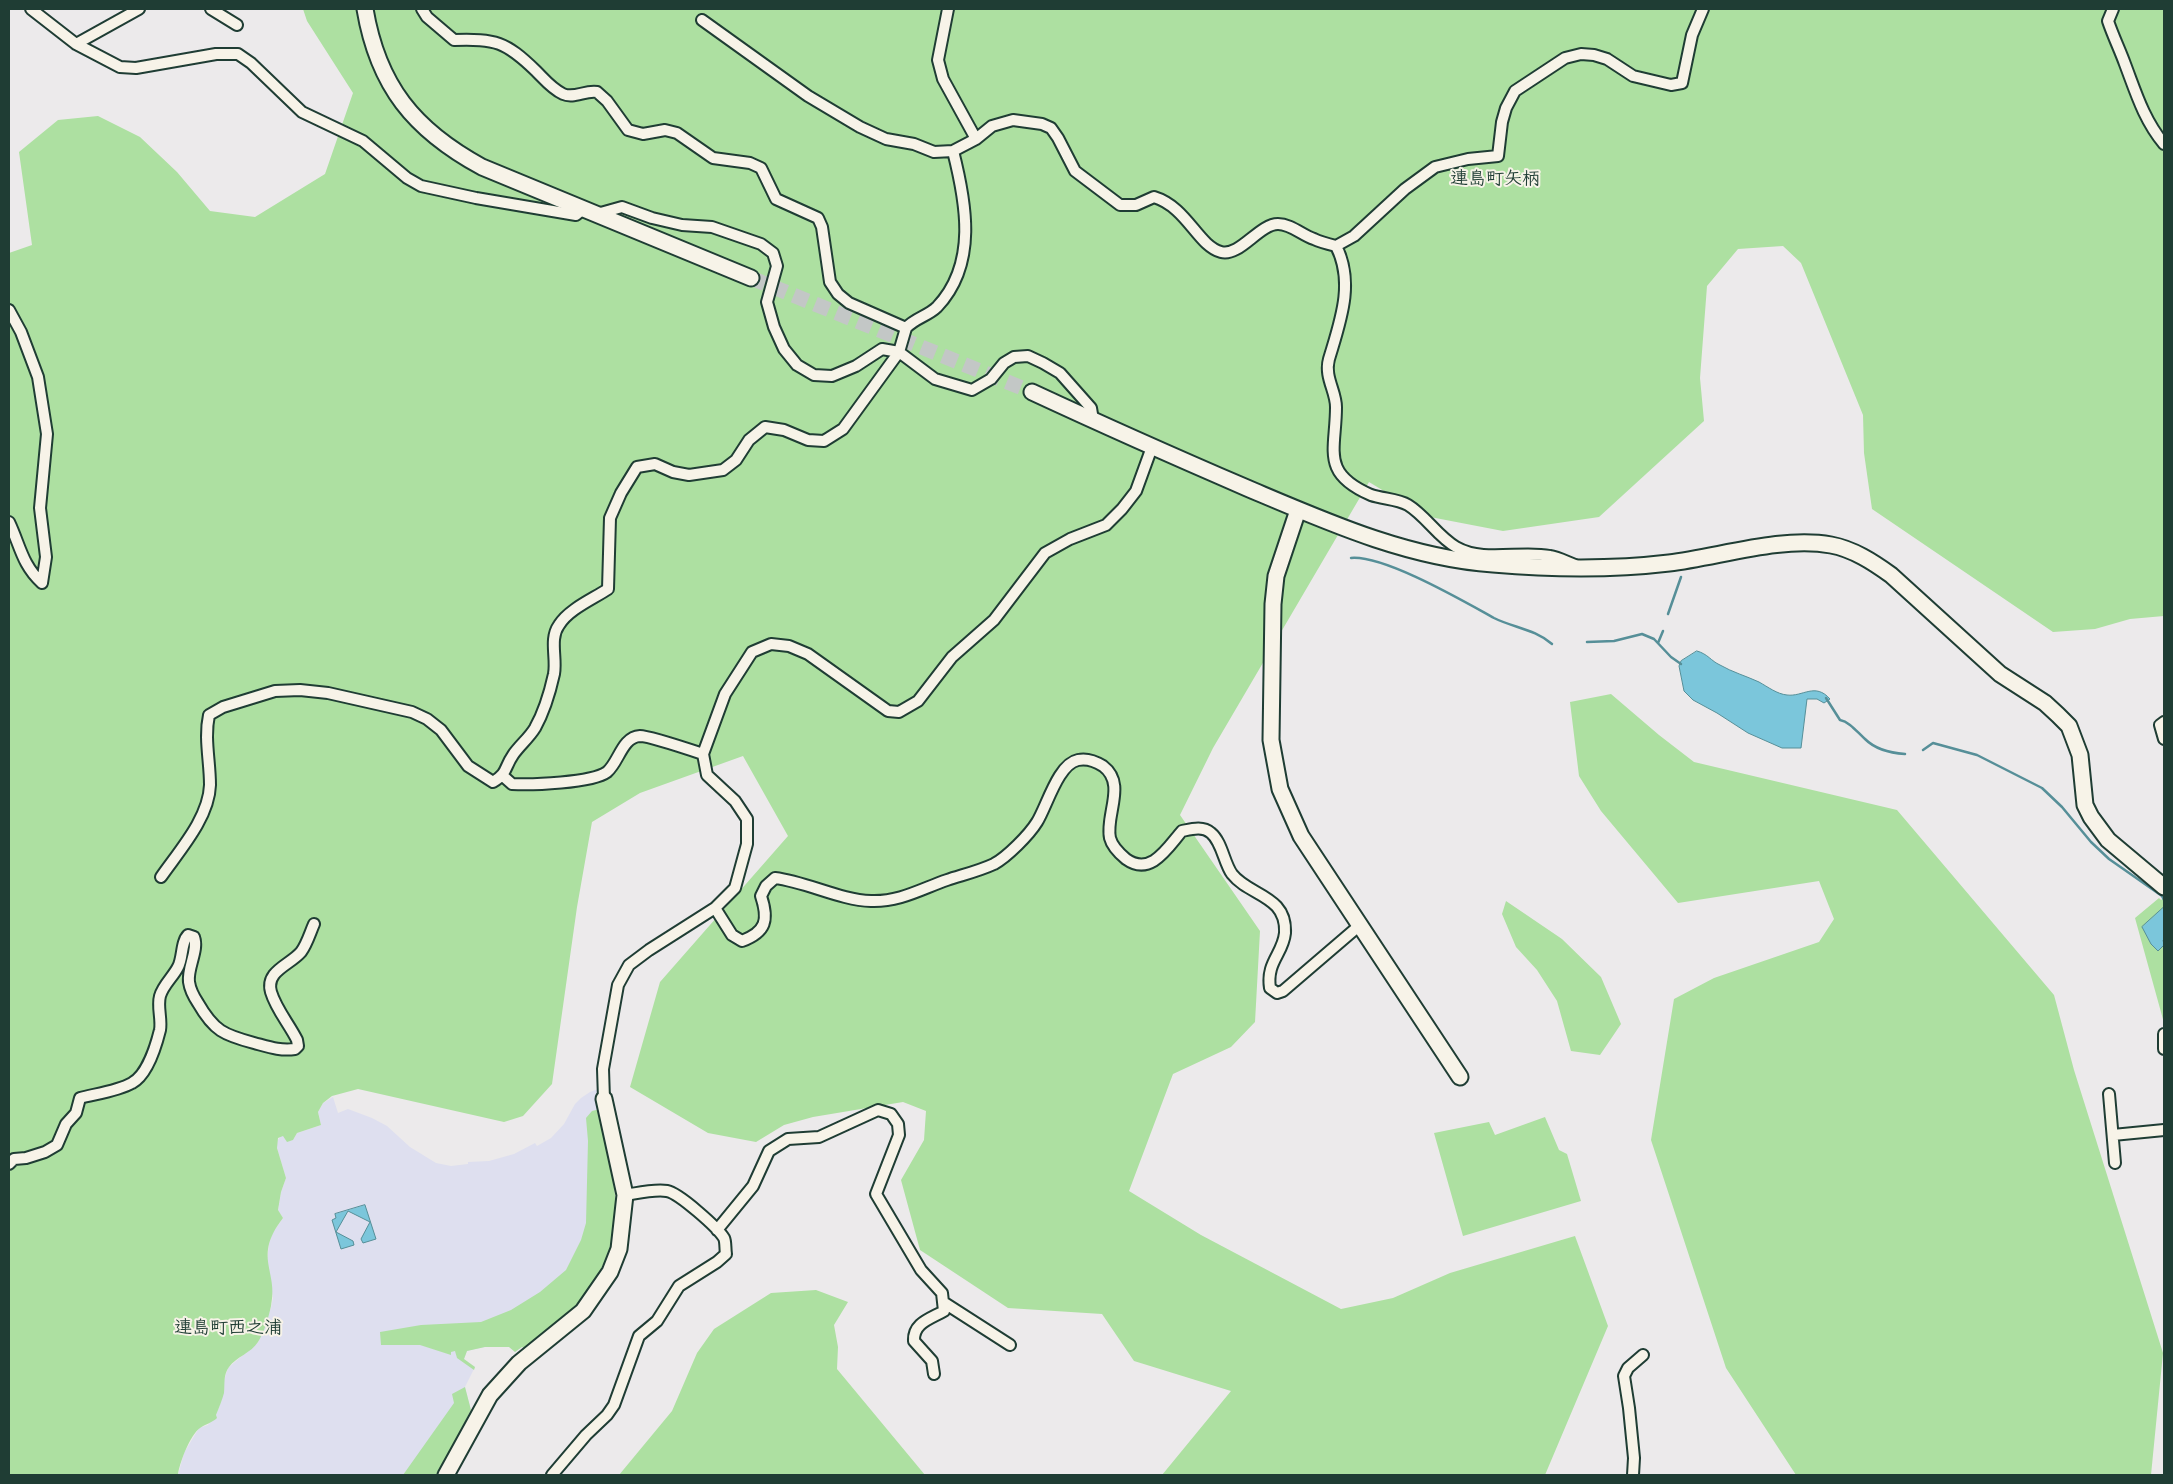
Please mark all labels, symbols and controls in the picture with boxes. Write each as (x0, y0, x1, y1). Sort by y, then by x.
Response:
district label: 連島町矢柄 (1450, 171, 1540, 193)
district label: 連島町西之浦 (174, 1320, 282, 1342)

